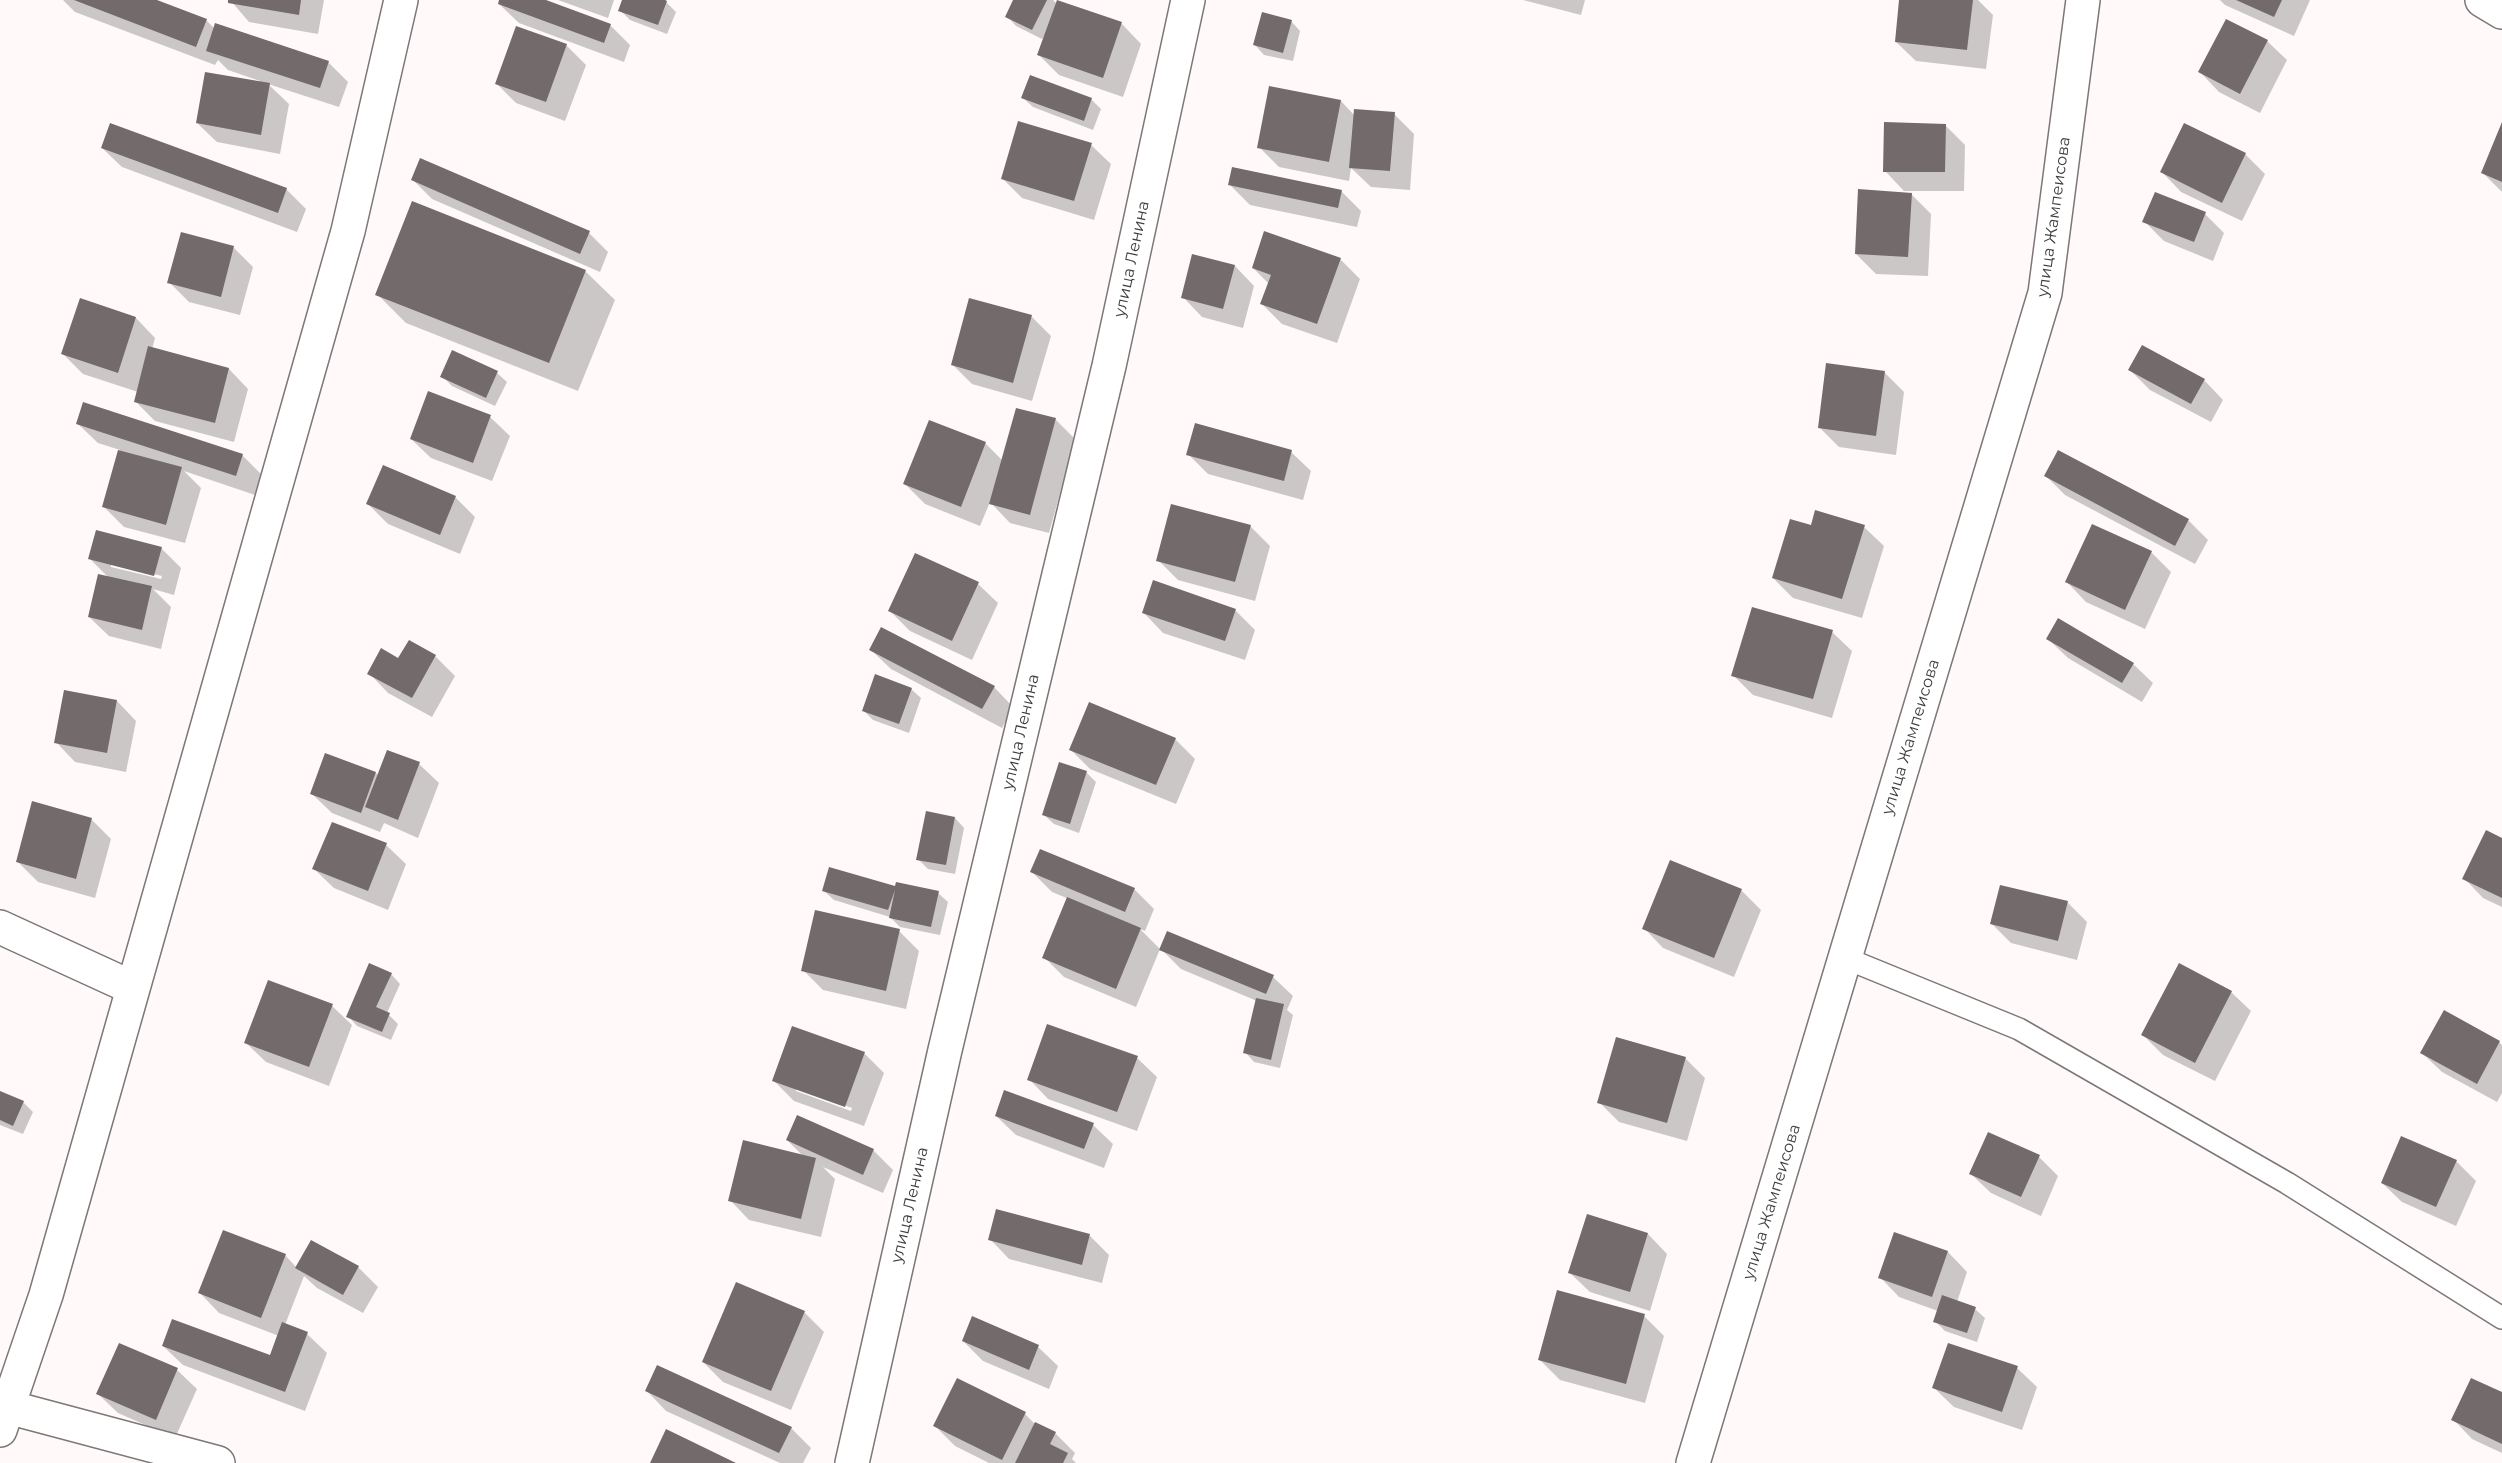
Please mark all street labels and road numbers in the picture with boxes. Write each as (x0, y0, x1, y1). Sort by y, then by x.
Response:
street label: улица Жампеисова (2033, 136, 2075, 298)
street label: улица Ленина (1110, 199, 1154, 319)
street label: улица Жампеисова (1878, 657, 1944, 817)
street label: улица Ленина (998, 672, 1044, 792)
street label: улица Жампеисова (1739, 1122, 1805, 1282)
street label: улица Ленина (887, 1145, 933, 1265)

